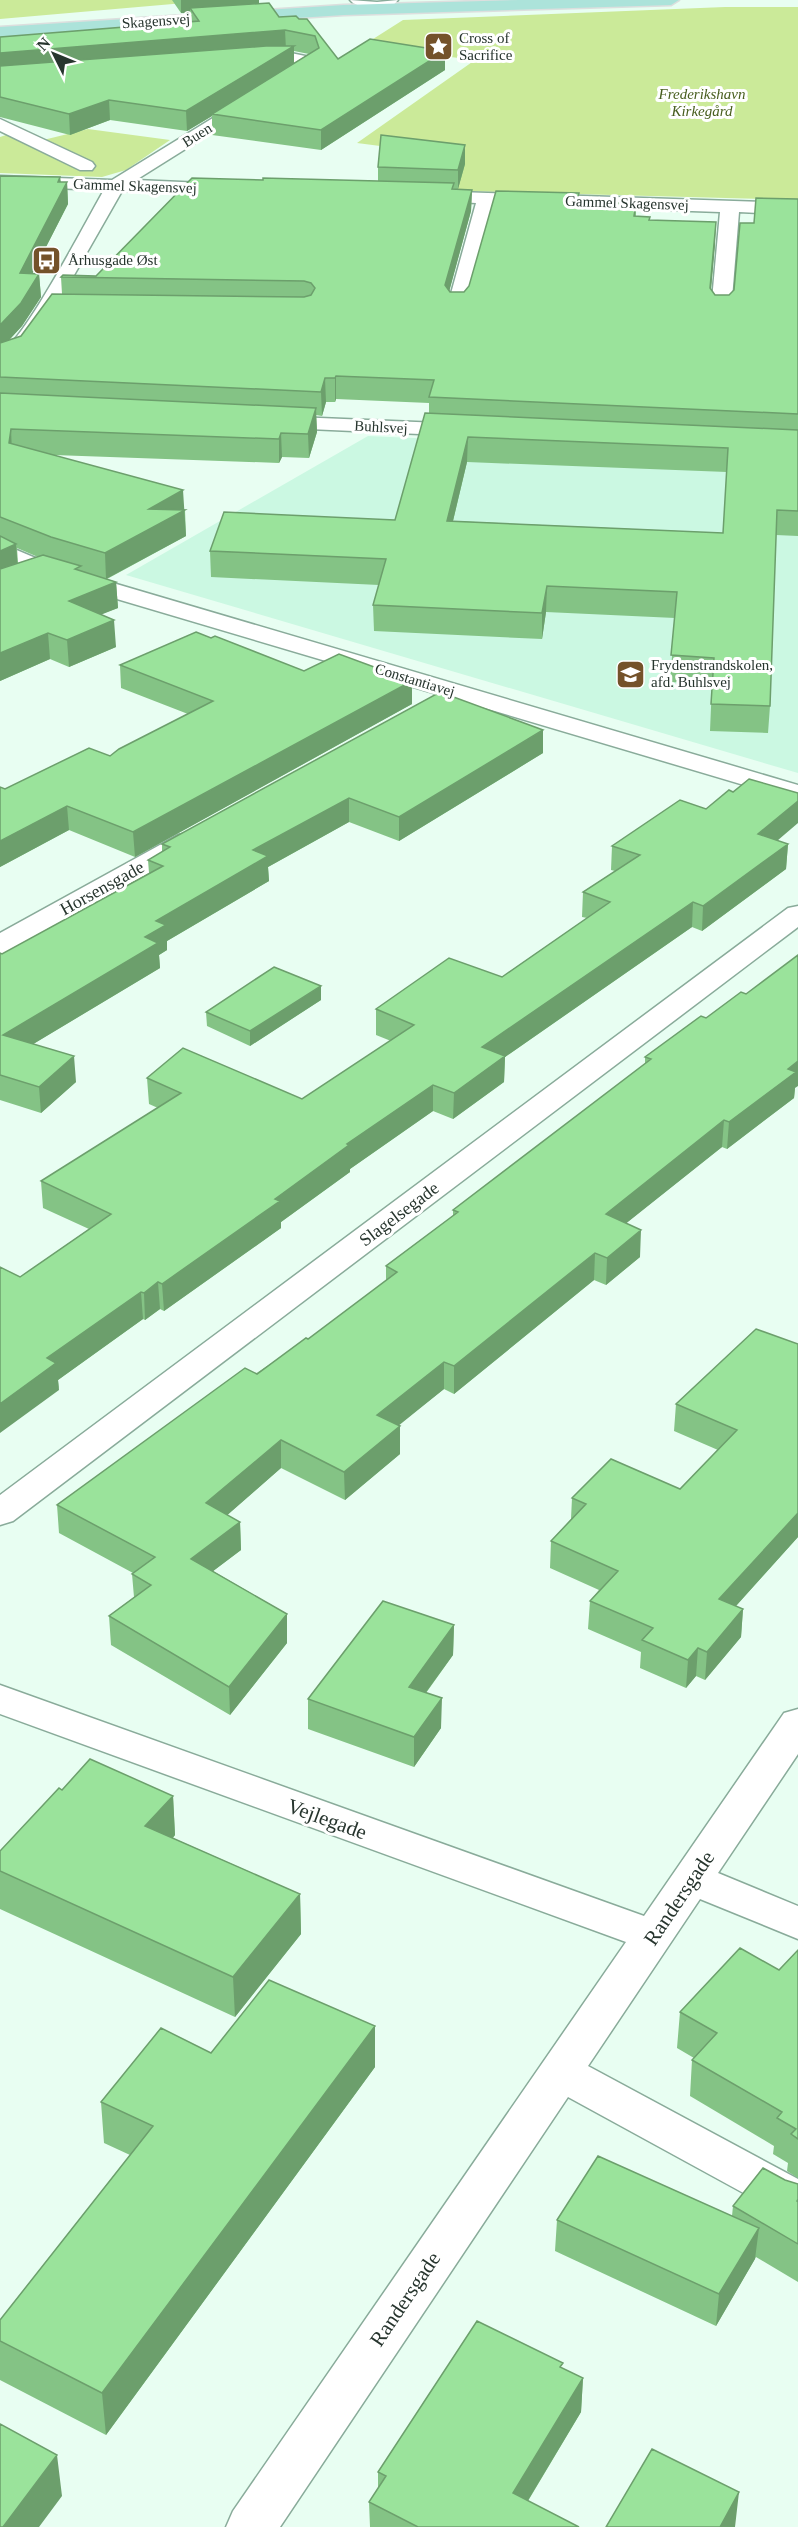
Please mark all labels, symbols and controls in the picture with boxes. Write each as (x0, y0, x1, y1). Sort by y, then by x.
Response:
street label: Skagensvej (121, 11, 191, 31)
north arrow (24, 24, 84, 84)
place label: Cross of Sacrifice (459, 30, 513, 63)
place icon: Cross of Sacrifice (422, 31, 454, 63)
text: N (33, 34, 54, 54)
park label: Frederikshavn Kirkegård (658, 86, 745, 119)
street label: Buen (179, 120, 215, 150)
street label: Gammel Skagensvej (73, 176, 197, 196)
street label: Gammel Skagensvej (565, 193, 689, 213)
bus stop icon: Århusgade Øst (31, 244, 63, 276)
place label: Århusgade Øst (68, 252, 158, 268)
street label: Buhlsvej (354, 418, 408, 436)
place label: Frydenstrandskolen, afd. Buhlsvej (651, 657, 773, 690)
school or university icon: Frydenstrandskolen, afd. Buhlsvej (614, 658, 646, 690)
street label: Constantiavej (373, 660, 457, 700)
street label: Horsensgade (56, 857, 148, 919)
street label: Slagelsegade (355, 1178, 443, 1250)
street label: Vejlegade (284, 1794, 370, 1844)
street label: Randersgade (639, 1846, 719, 1950)
street label: Randersgade (365, 2247, 445, 2351)

